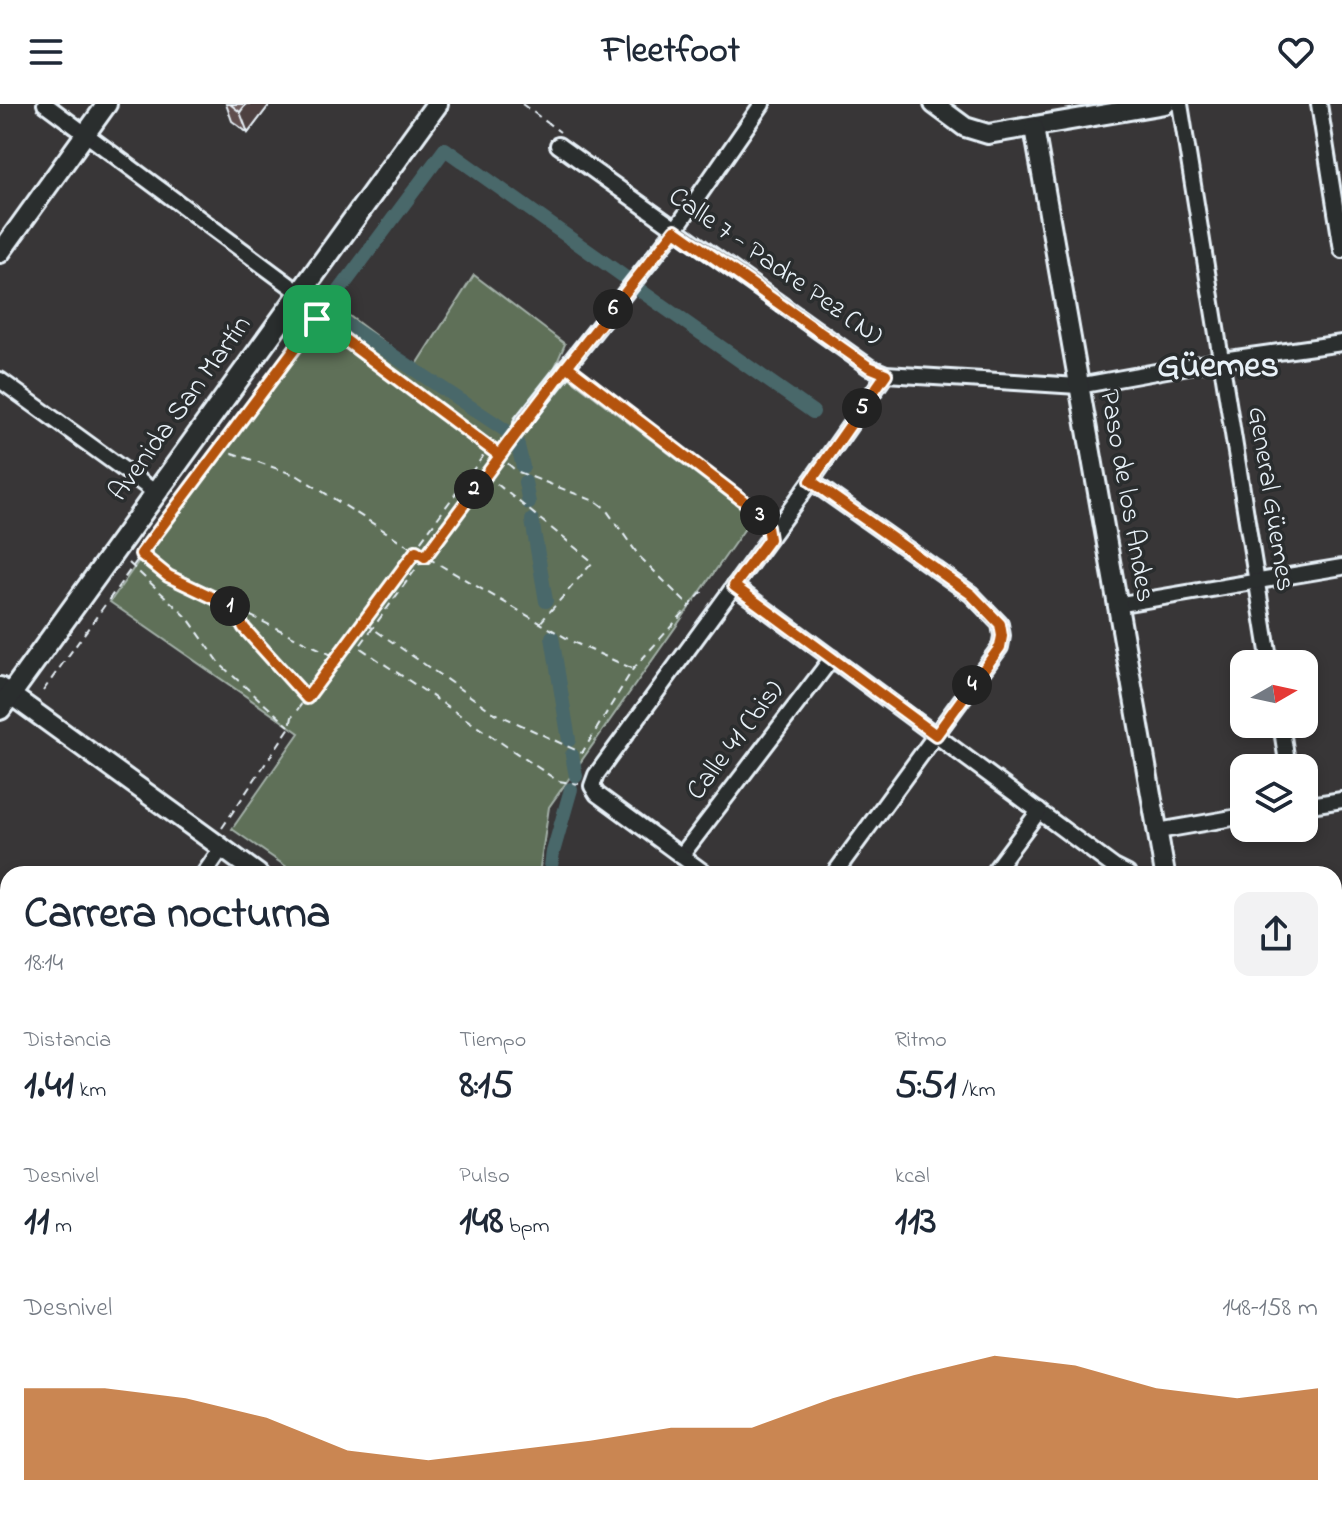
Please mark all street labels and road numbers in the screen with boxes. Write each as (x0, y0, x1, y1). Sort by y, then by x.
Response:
street label: Calle 7 - Padre Pez (N) (659, 177, 891, 357)
street label: Avenida San Martín (99, 308, 263, 510)
street label: Paso de los Andes (1087, 387, 1165, 605)
street label: General Güemes (1235, 404, 1305, 594)
street label: Calle 41 (bis) (677, 672, 795, 810)

